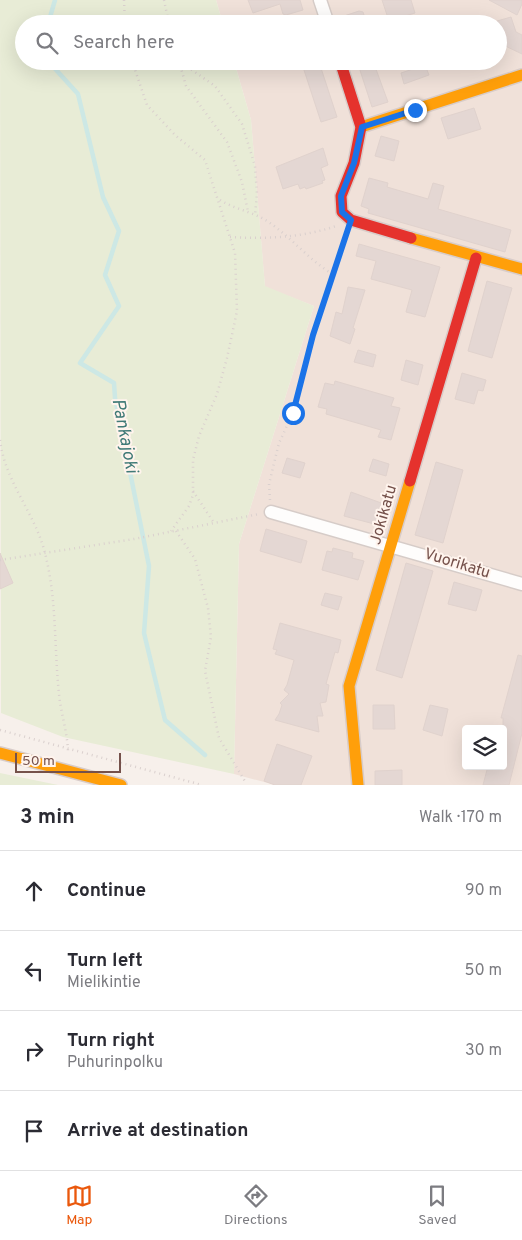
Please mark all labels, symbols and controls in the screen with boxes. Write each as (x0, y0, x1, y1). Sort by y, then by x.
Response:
search box (15, 15, 507, 70)
icon: search (33, 29, 61, 57)
text: Search here (73, 31, 175, 55)
route end (404, 99, 427, 122)
water label: Pankajoki (106, 397, 143, 477)
route start (282, 402, 305, 425)
street label: Jokikatu (366, 483, 402, 547)
street label: Vuorikatu (421, 544, 493, 584)
map controls (462, 725, 507, 770)
button: layers (462, 725, 507, 770)
scale bar (15, 750, 121, 773)
text: 50 m (22, 753, 55, 770)
text: 3 min (20, 804, 75, 831)
text: Walk · 170 m (419, 808, 502, 828)
icon: ahead (20, 877, 48, 905)
text: Continue (67, 879, 146, 903)
text: 90 m (465, 881, 502, 901)
text: Turn left (67, 949, 143, 973)
icon: left (20, 957, 48, 985)
text: 50 m (465, 961, 502, 981)
text: Mielikintie (67, 973, 141, 993)
text: Turn right (67, 1029, 155, 1053)
icon: right (20, 1037, 48, 1065)
text: 30 m (465, 1041, 502, 1061)
text: Puhurinpolku (67, 1053, 163, 1073)
icon: arrive (20, 1117, 48, 1145)
text: Arrive at destination (67, 1119, 248, 1143)
tab: Map (65, 1182, 93, 1229)
tab: Directions (224, 1182, 288, 1229)
tab: Saved (418, 1182, 457, 1229)

